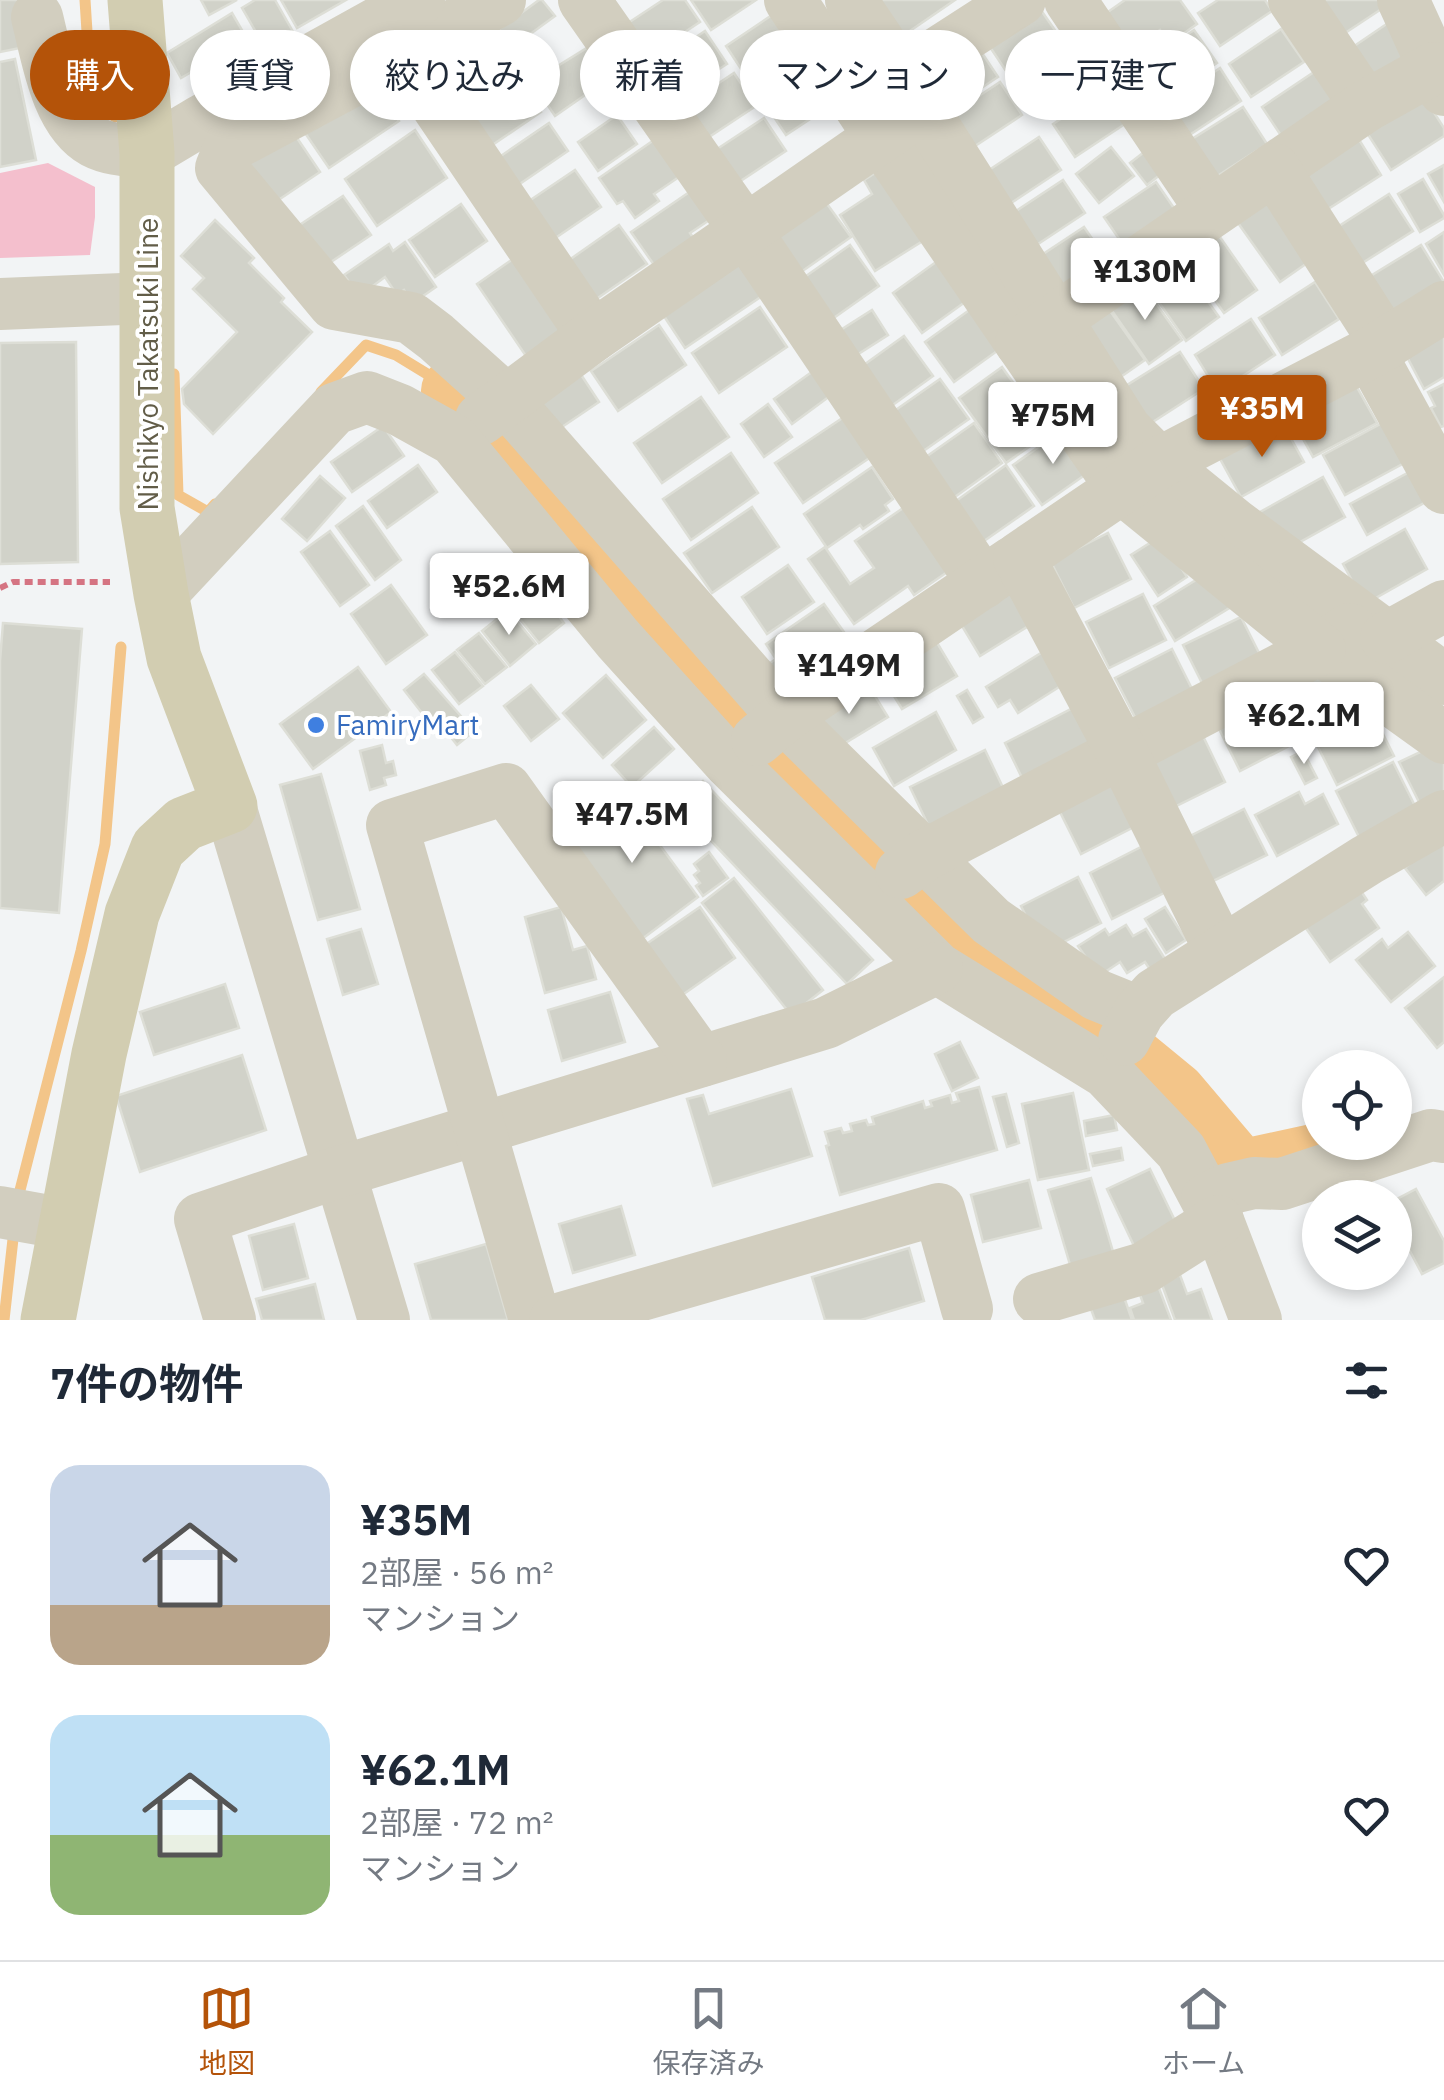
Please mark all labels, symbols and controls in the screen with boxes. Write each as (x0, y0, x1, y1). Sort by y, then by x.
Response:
chip: 購入 (30, 30, 170, 120)
chip: 賃貸 (190, 30, 330, 120)
chip: 絞り込み (350, 30, 560, 120)
chip: 新着 (580, 30, 720, 120)
chip: マンション (740, 30, 985, 120)
chip: 一戸建て (1005, 30, 1215, 120)
street label: Nishikyo Takatsuki Line (129, 218, 166, 510)
pin: ¥130M (1075, 238, 1215, 323)
text: ¥130M (1093, 249, 1197, 291)
pin: ¥35M (1203, 375, 1321, 460)
pin: ¥75M (994, 382, 1112, 467)
text: ¥35M (1219, 386, 1305, 428)
text: ¥75M (1010, 393, 1096, 435)
pin: ¥52.6M (428, 553, 590, 638)
text: ¥52.6M (452, 564, 566, 606)
pin: ¥149M (779, 632, 919, 717)
text: ¥149M (797, 643, 901, 685)
pin: ¥62.1M (1223, 682, 1385, 767)
text: ¥62.1M (1247, 693, 1361, 735)
place label: FamiryMart (336, 706, 479, 743)
marker: FamiryMart (305, 714, 327, 736)
pin: ¥47.5M (551, 781, 713, 866)
text: ¥47.5M (575, 792, 689, 834)
map controls (1302, 1050, 1412, 1290)
button: locate (1302, 1050, 1412, 1160)
button: layers (1302, 1180, 1412, 1290)
icon: filters (1339, 1353, 1394, 1408)
text: 7件の物件 (50, 1356, 243, 1411)
text: ¥35M (360, 1492, 472, 1547)
icon: home (130, 1505, 250, 1625)
icon: heart (1339, 1538, 1394, 1593)
text: 2部屋 · 56 m² (360, 1551, 554, 1593)
text: マンション (360, 1597, 520, 1639)
text: ¥62.1M (360, 1742, 510, 1797)
icon: home (130, 1755, 250, 1875)
icon: heart (1339, 1788, 1394, 1843)
text: 2部屋 · 72 m² (360, 1801, 554, 1843)
text: マンション (360, 1847, 520, 1889)
tab: 地図 (199, 1981, 255, 2081)
tab: 保存済み (652, 1981, 764, 2081)
tab: ホーム (1162, 1981, 1245, 2081)

